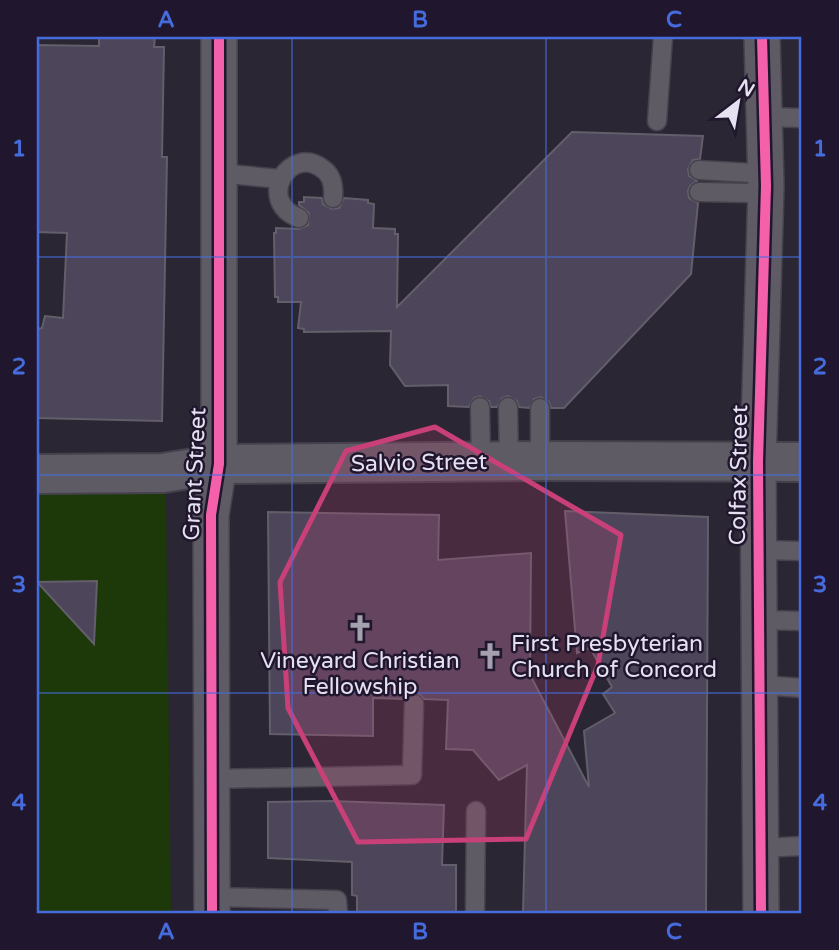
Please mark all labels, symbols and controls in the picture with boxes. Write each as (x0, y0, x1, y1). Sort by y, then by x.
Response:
text: A (157, 6, 175, 34)
text: B (412, 6, 428, 34)
text: C (666, 6, 682, 34)
north arrow (702, 66, 772, 136)
text: N (734, 75, 758, 102)
text: 1 (12, 135, 26, 163)
text: 1 (813, 135, 827, 163)
text: 2 (12, 353, 26, 381)
text: 2 (813, 353, 827, 381)
street label: Colfax Street (724, 404, 754, 546)
street label: Grant Street (178, 407, 212, 541)
street label: Salvio Street (351, 448, 488, 478)
text: 3 (12, 571, 26, 599)
text: 3 (813, 571, 827, 599)
church icon: Vineyard Christian Fellowship (345, 613, 375, 643)
place label: First Presbyterian Church of Concord (511, 630, 717, 684)
church icon: First Presbyterian Church of Concord (475, 641, 505, 671)
place label: Vineyard Christian Fellowship (260, 647, 460, 701)
text: 4 (12, 789, 27, 817)
text: 4 (813, 789, 828, 817)
text: A (157, 918, 175, 946)
text: B (412, 918, 428, 946)
text: C (666, 918, 682, 946)

